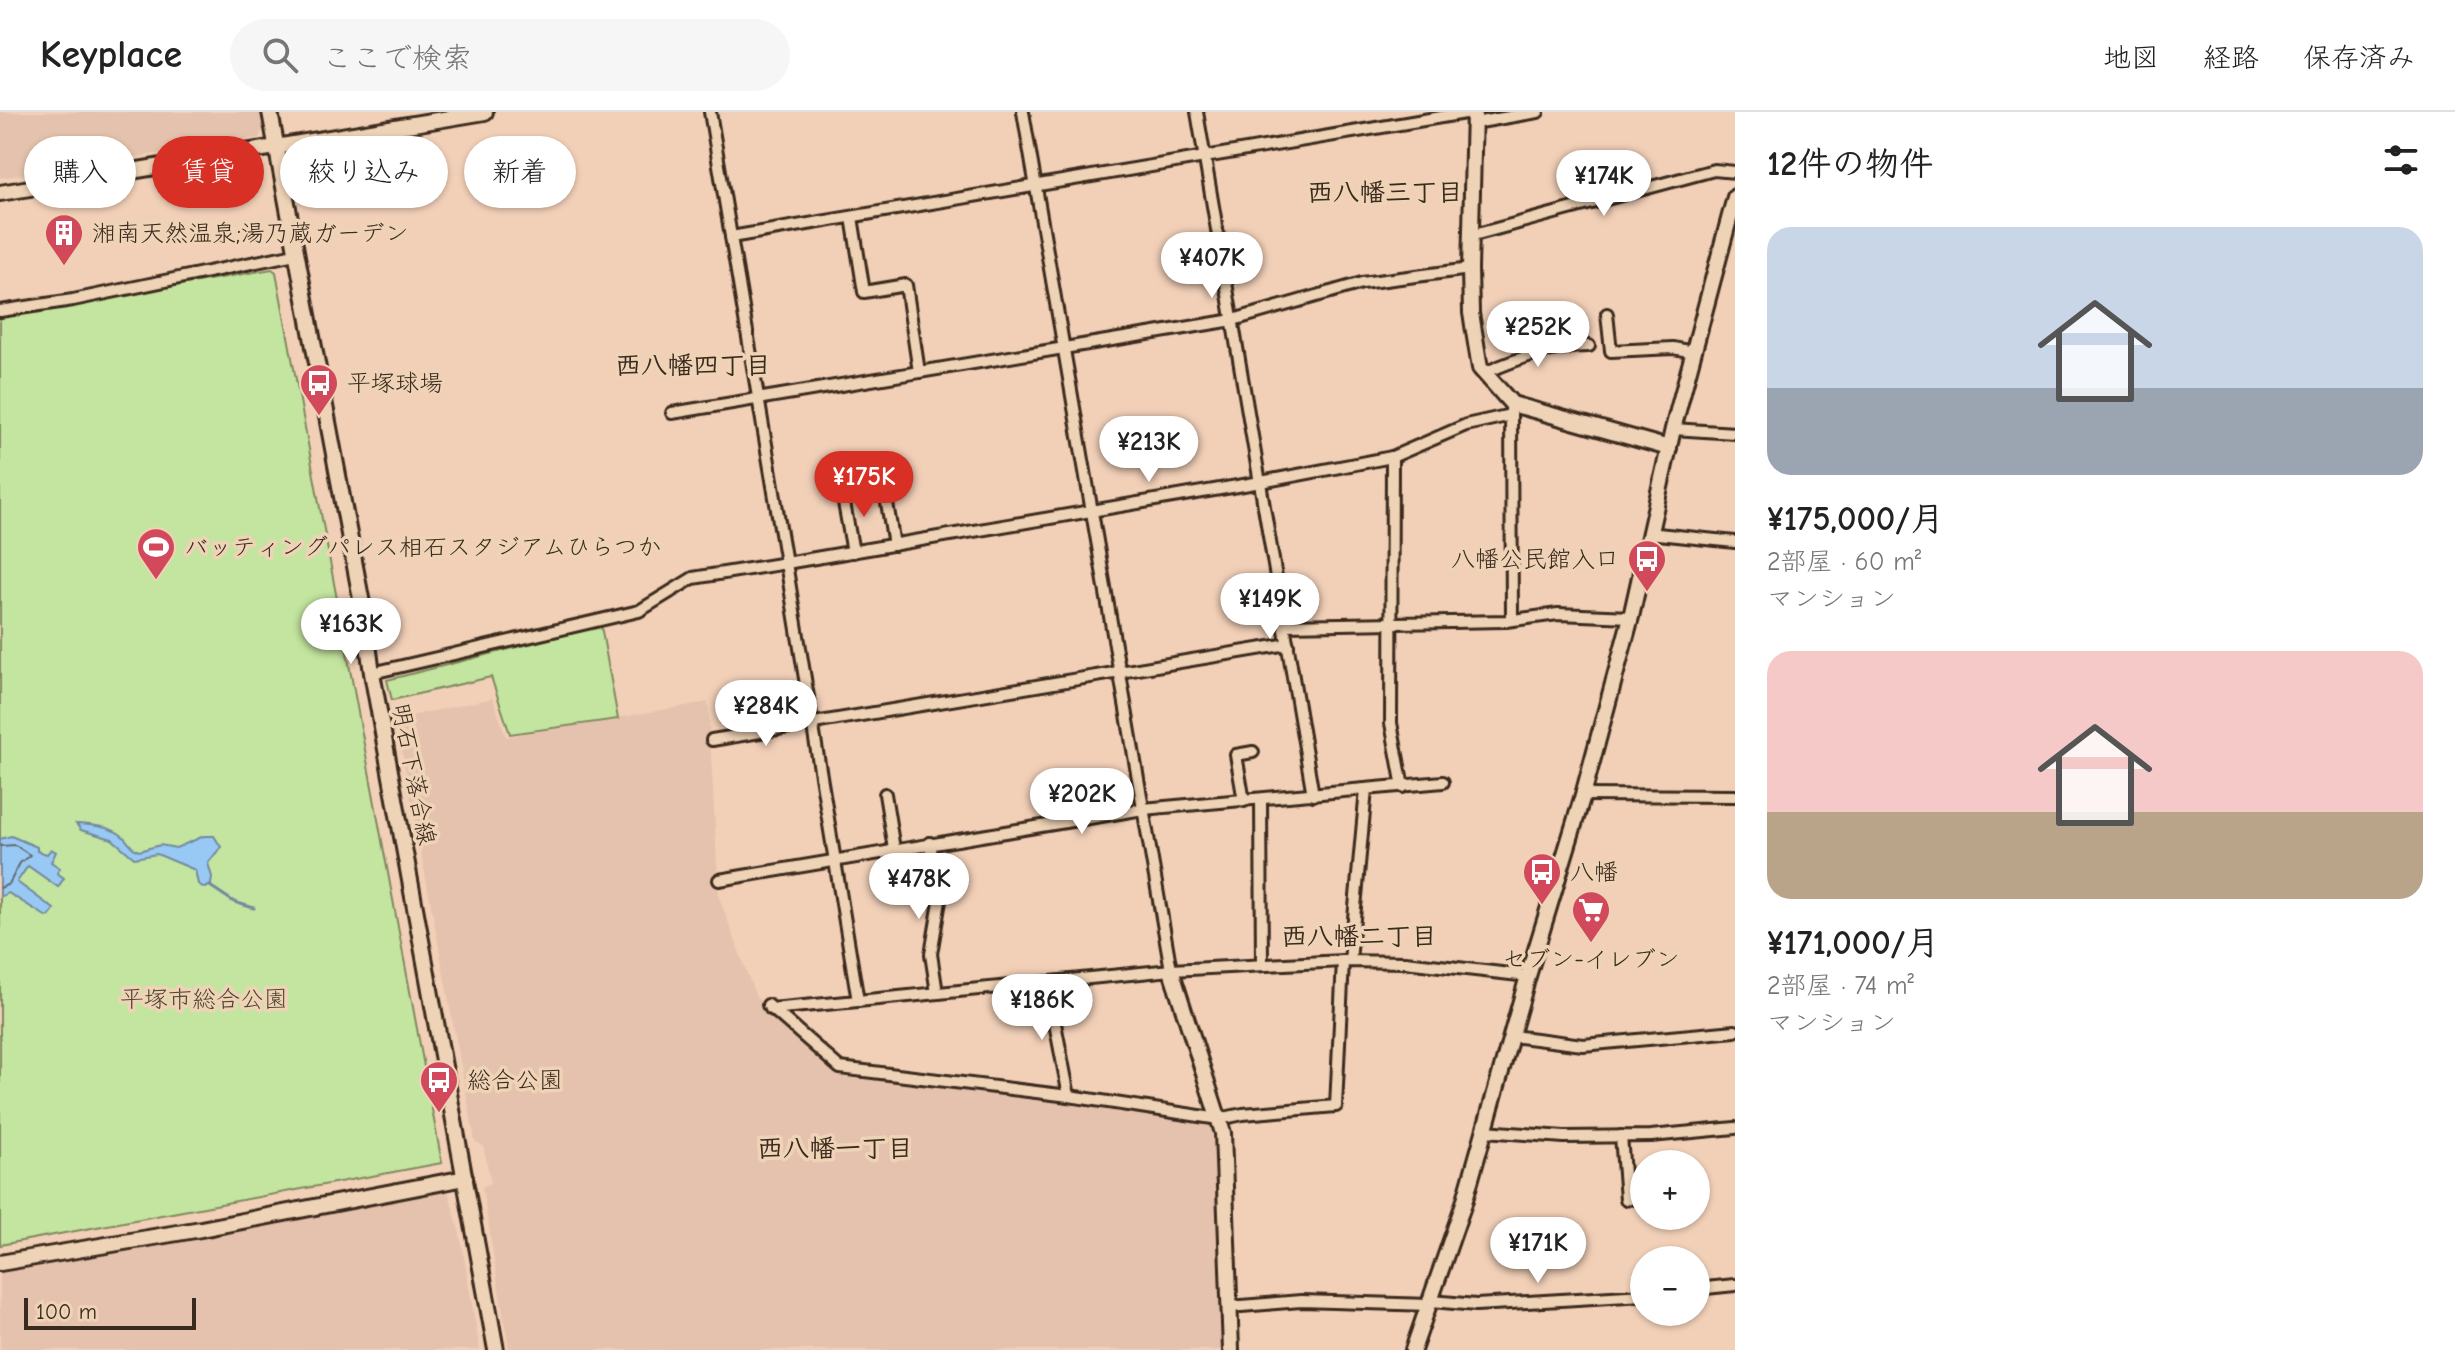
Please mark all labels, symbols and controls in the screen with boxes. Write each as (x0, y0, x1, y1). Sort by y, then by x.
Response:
search box (230, 19, 790, 91)
text: Keyplace (40, 33, 182, 77)
icon: search (258, 33, 302, 77)
text: ここで検索 (322, 41, 472, 76)
text: 地図 (2103, 42, 2159, 74)
text: 経路 (2203, 42, 2259, 74)
text: 保存済み (2303, 42, 2415, 74)
chip: 購入 (24, 136, 136, 208)
chip: 賃貸 (152, 136, 264, 208)
chip: 絞り込み (280, 136, 448, 208)
chip: 新着 (464, 136, 576, 208)
icon: filters (2379, 138, 2423, 182)
text: 12件の物件 (1767, 144, 1933, 184)
pin: ¥174K (1548, 150, 1660, 218)
text: ¥174K (1574, 161, 1634, 191)
district label: 西八幡三丁目 (1307, 178, 1463, 208)
building icon: 湘南天然温泉;湯乃蔵ガーデン (43, 212, 85, 267)
place label: 湘南天然温泉;湯乃蔵ガーデン (92, 219, 409, 247)
pin: ¥407K (1156, 232, 1268, 300)
text: ¥407K (1179, 243, 1245, 273)
icon: home (2023, 279, 2167, 423)
pin: ¥252K (1482, 301, 1594, 369)
text: ¥252K (1504, 312, 1572, 342)
district label: 西八幡四丁目 (615, 351, 771, 381)
bus stop icon: 平塚球場 (298, 362, 340, 417)
place label: 平塚球場 (347, 369, 443, 397)
pin: ¥213K (1093, 416, 1205, 484)
text: ¥213K (1117, 427, 1181, 457)
pin: ¥175K (808, 451, 920, 519)
text: ¥175K (832, 462, 896, 492)
text: ¥175,000/月 (1767, 499, 1944, 539)
sports icon: バッティングパレス相石スタジアムひらつか (135, 526, 177, 581)
place label: バッティングパレス相石スタジアムひらつか (184, 533, 662, 561)
bus stop icon: 八幡公民館入口 (1626, 538, 1668, 593)
place label: 八幡公民館入口 (1451, 545, 1619, 573)
text: 2部屋 · 60 m² (1767, 547, 1921, 577)
pin: ¥149K (1214, 573, 1326, 641)
text: ¥149K (1238, 584, 1302, 614)
text: マンション (1767, 584, 1896, 614)
pin: ¥163K (295, 598, 407, 666)
text: ¥163K (319, 609, 383, 639)
pin: ¥284K (710, 680, 822, 748)
text: ¥284K (733, 691, 799, 721)
street label: 明石下落合線 (387, 701, 441, 847)
icon: home (2023, 703, 2167, 847)
pin: ¥202K (1026, 768, 1138, 836)
text: ¥202K (1048, 779, 1116, 809)
bus stop icon: 八幡 (1521, 851, 1563, 906)
pin: ¥478K (863, 853, 975, 921)
place label: 八幡 (1570, 858, 1618, 886)
text: ¥478K (887, 864, 951, 894)
supermarket icon: セブン-イレブン (1570, 889, 1612, 944)
district label: 西八幡二丁目 (1281, 922, 1437, 952)
text: ¥171,000/月 (1767, 923, 1939, 963)
place label: セブン-イレブン (1502, 945, 1680, 973)
text: 2部屋 · 74 m² (1767, 971, 1914, 1001)
pin: ¥186K (986, 974, 1098, 1042)
park label: 平塚市総合公園 (120, 985, 288, 1013)
text: ¥186K (1010, 985, 1074, 1015)
text: マンション (1767, 1008, 1896, 1038)
bus stop icon: 総合公園 (418, 1059, 460, 1114)
place label: 総合公園 (467, 1066, 563, 1094)
district label: 西八幡一丁目 (757, 1134, 913, 1164)
map controls (1630, 1150, 1710, 1326)
button: + (1630, 1150, 1710, 1230)
pin: ¥171K (1482, 1217, 1594, 1285)
text: ¥171K (1508, 1228, 1568, 1258)
button: − (1630, 1246, 1710, 1326)
scale bar (24, 1294, 196, 1330)
text: 100 m (36, 1299, 97, 1325)

